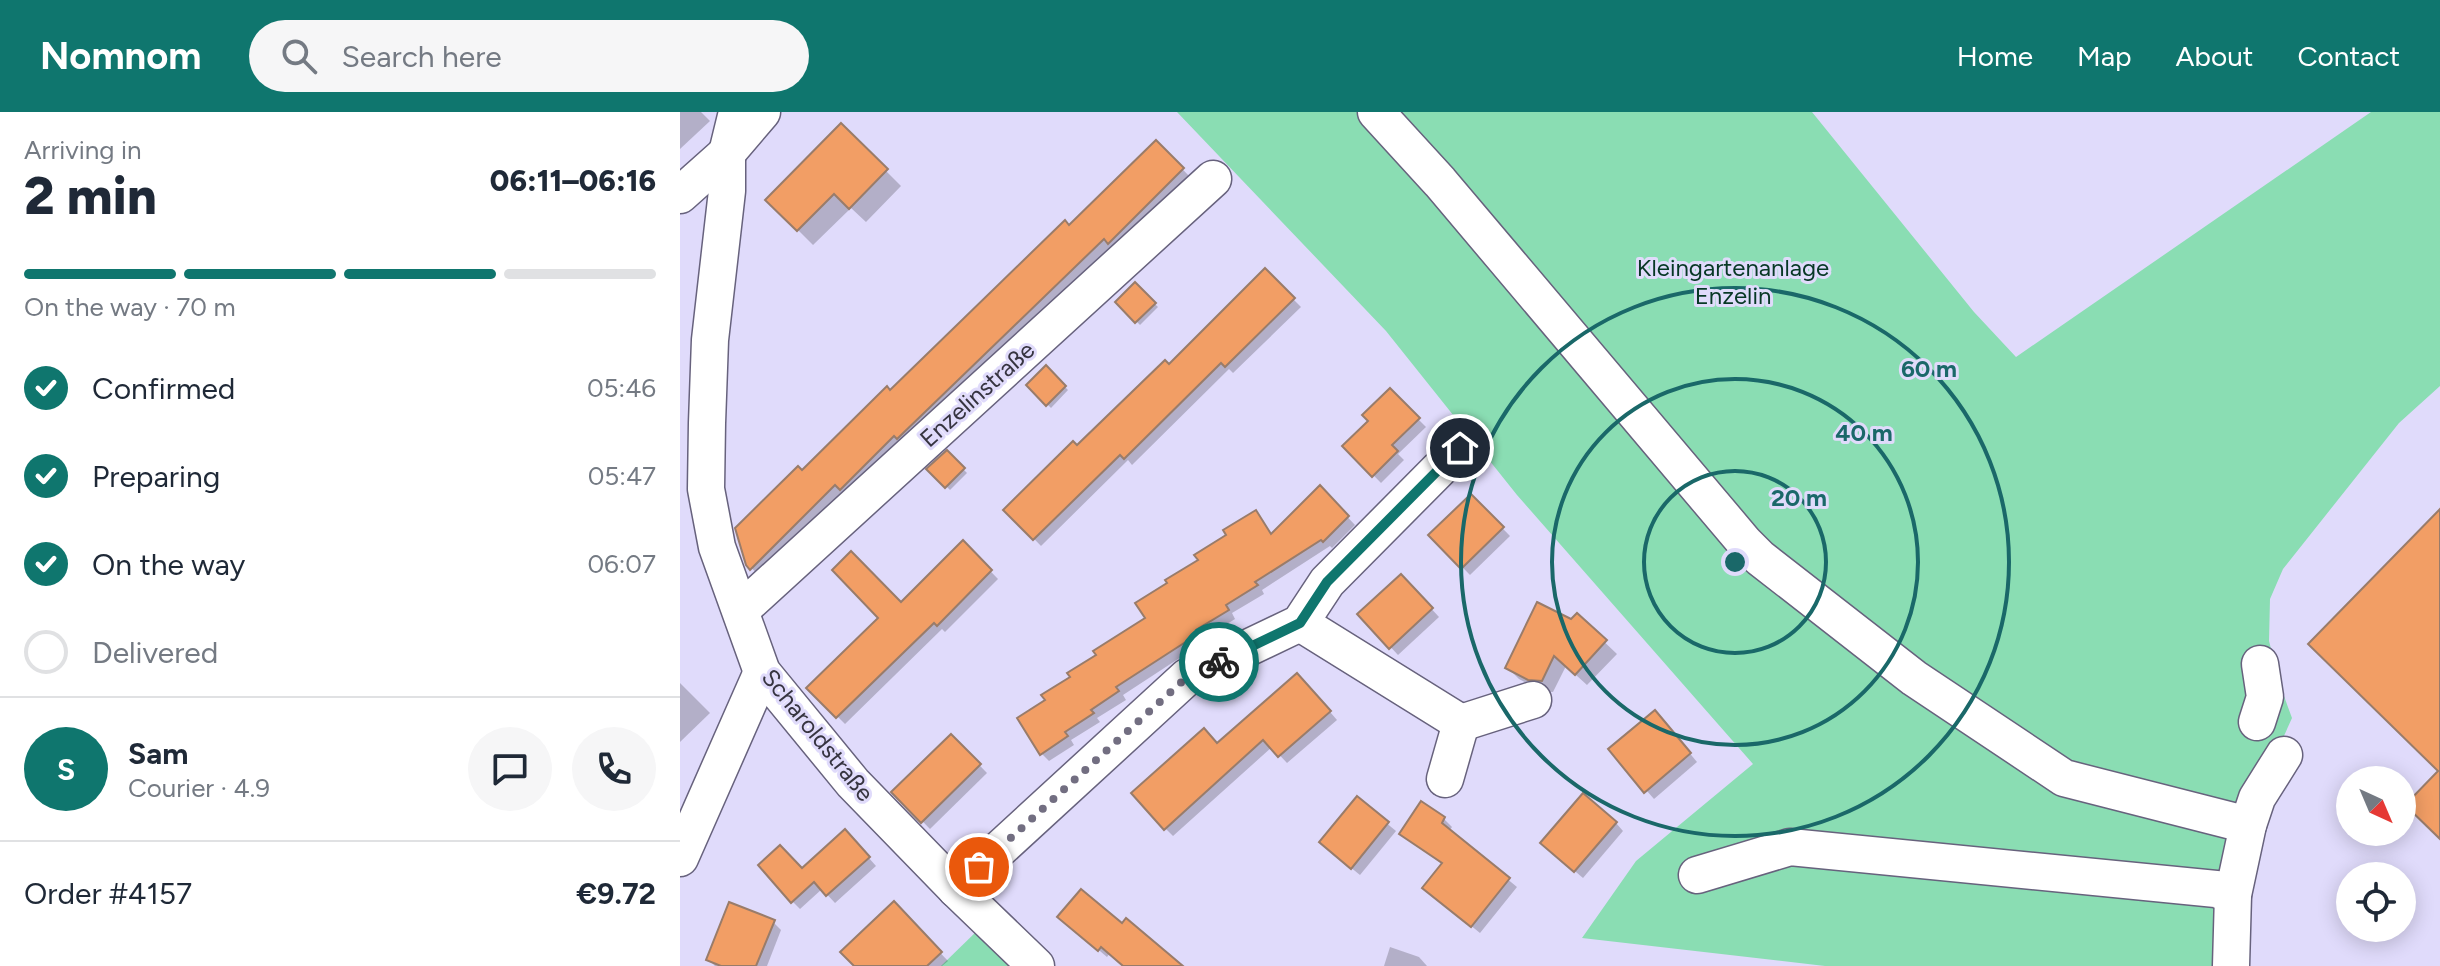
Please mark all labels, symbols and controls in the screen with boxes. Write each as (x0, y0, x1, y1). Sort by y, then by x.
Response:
search box (249, 20, 809, 92)
text: Nomnom (40, 33, 201, 79)
icon: search (277, 34, 321, 78)
text: Search here (341, 38, 502, 75)
text: Home (1957, 39, 2033, 73)
text: Map (2077, 39, 2132, 73)
text: About (2176, 39, 2253, 73)
text: Contact (2297, 39, 2400, 73)
text: Arriving in (24, 134, 142, 166)
text: 06:11–06:16 (490, 162, 656, 199)
text: 2 min (24, 165, 157, 227)
park label: Kleingartenanlage Enzelin (1637, 253, 1829, 310)
text: On the way · 70 m (24, 291, 236, 323)
street label: Enzelinstraße (914, 335, 1040, 453)
text: 60 m (1901, 354, 1957, 383)
icon: check (24, 366, 68, 410)
text: Confirmed (92, 370, 235, 407)
text: 05:46 (587, 372, 656, 404)
pin (1426, 414, 1494, 482)
text: 40 m (1835, 418, 1893, 447)
icon: home (1438, 426, 1482, 470)
icon: check (24, 454, 68, 498)
text: Preparing (92, 458, 220, 495)
text: 05:47 (588, 460, 656, 492)
text: 20 m (1771, 483, 1827, 512)
icon: check (24, 542, 68, 586)
text: On the way (92, 546, 245, 583)
text: 06:07 (587, 548, 656, 580)
centre of rings (1721, 548, 1749, 576)
courier (1179, 622, 1259, 702)
text: Delivered (92, 634, 218, 671)
icon: bike (1197, 640, 1241, 684)
street label: Scharoldstraße (756, 663, 880, 807)
button: chat (468, 727, 552, 811)
button: phone (572, 727, 656, 811)
text: Sam (128, 735, 188, 772)
text: S (57, 751, 75, 788)
north arrow (2336, 766, 2416, 846)
map controls (2336, 766, 2416, 942)
text: Courier · 4.9 (128, 772, 270, 804)
pin (945, 833, 1013, 901)
icon: bag (957, 845, 1001, 889)
button: locate (2336, 862, 2416, 942)
text: Order #4157 (24, 875, 192, 912)
text: €9.72 (576, 875, 656, 912)

